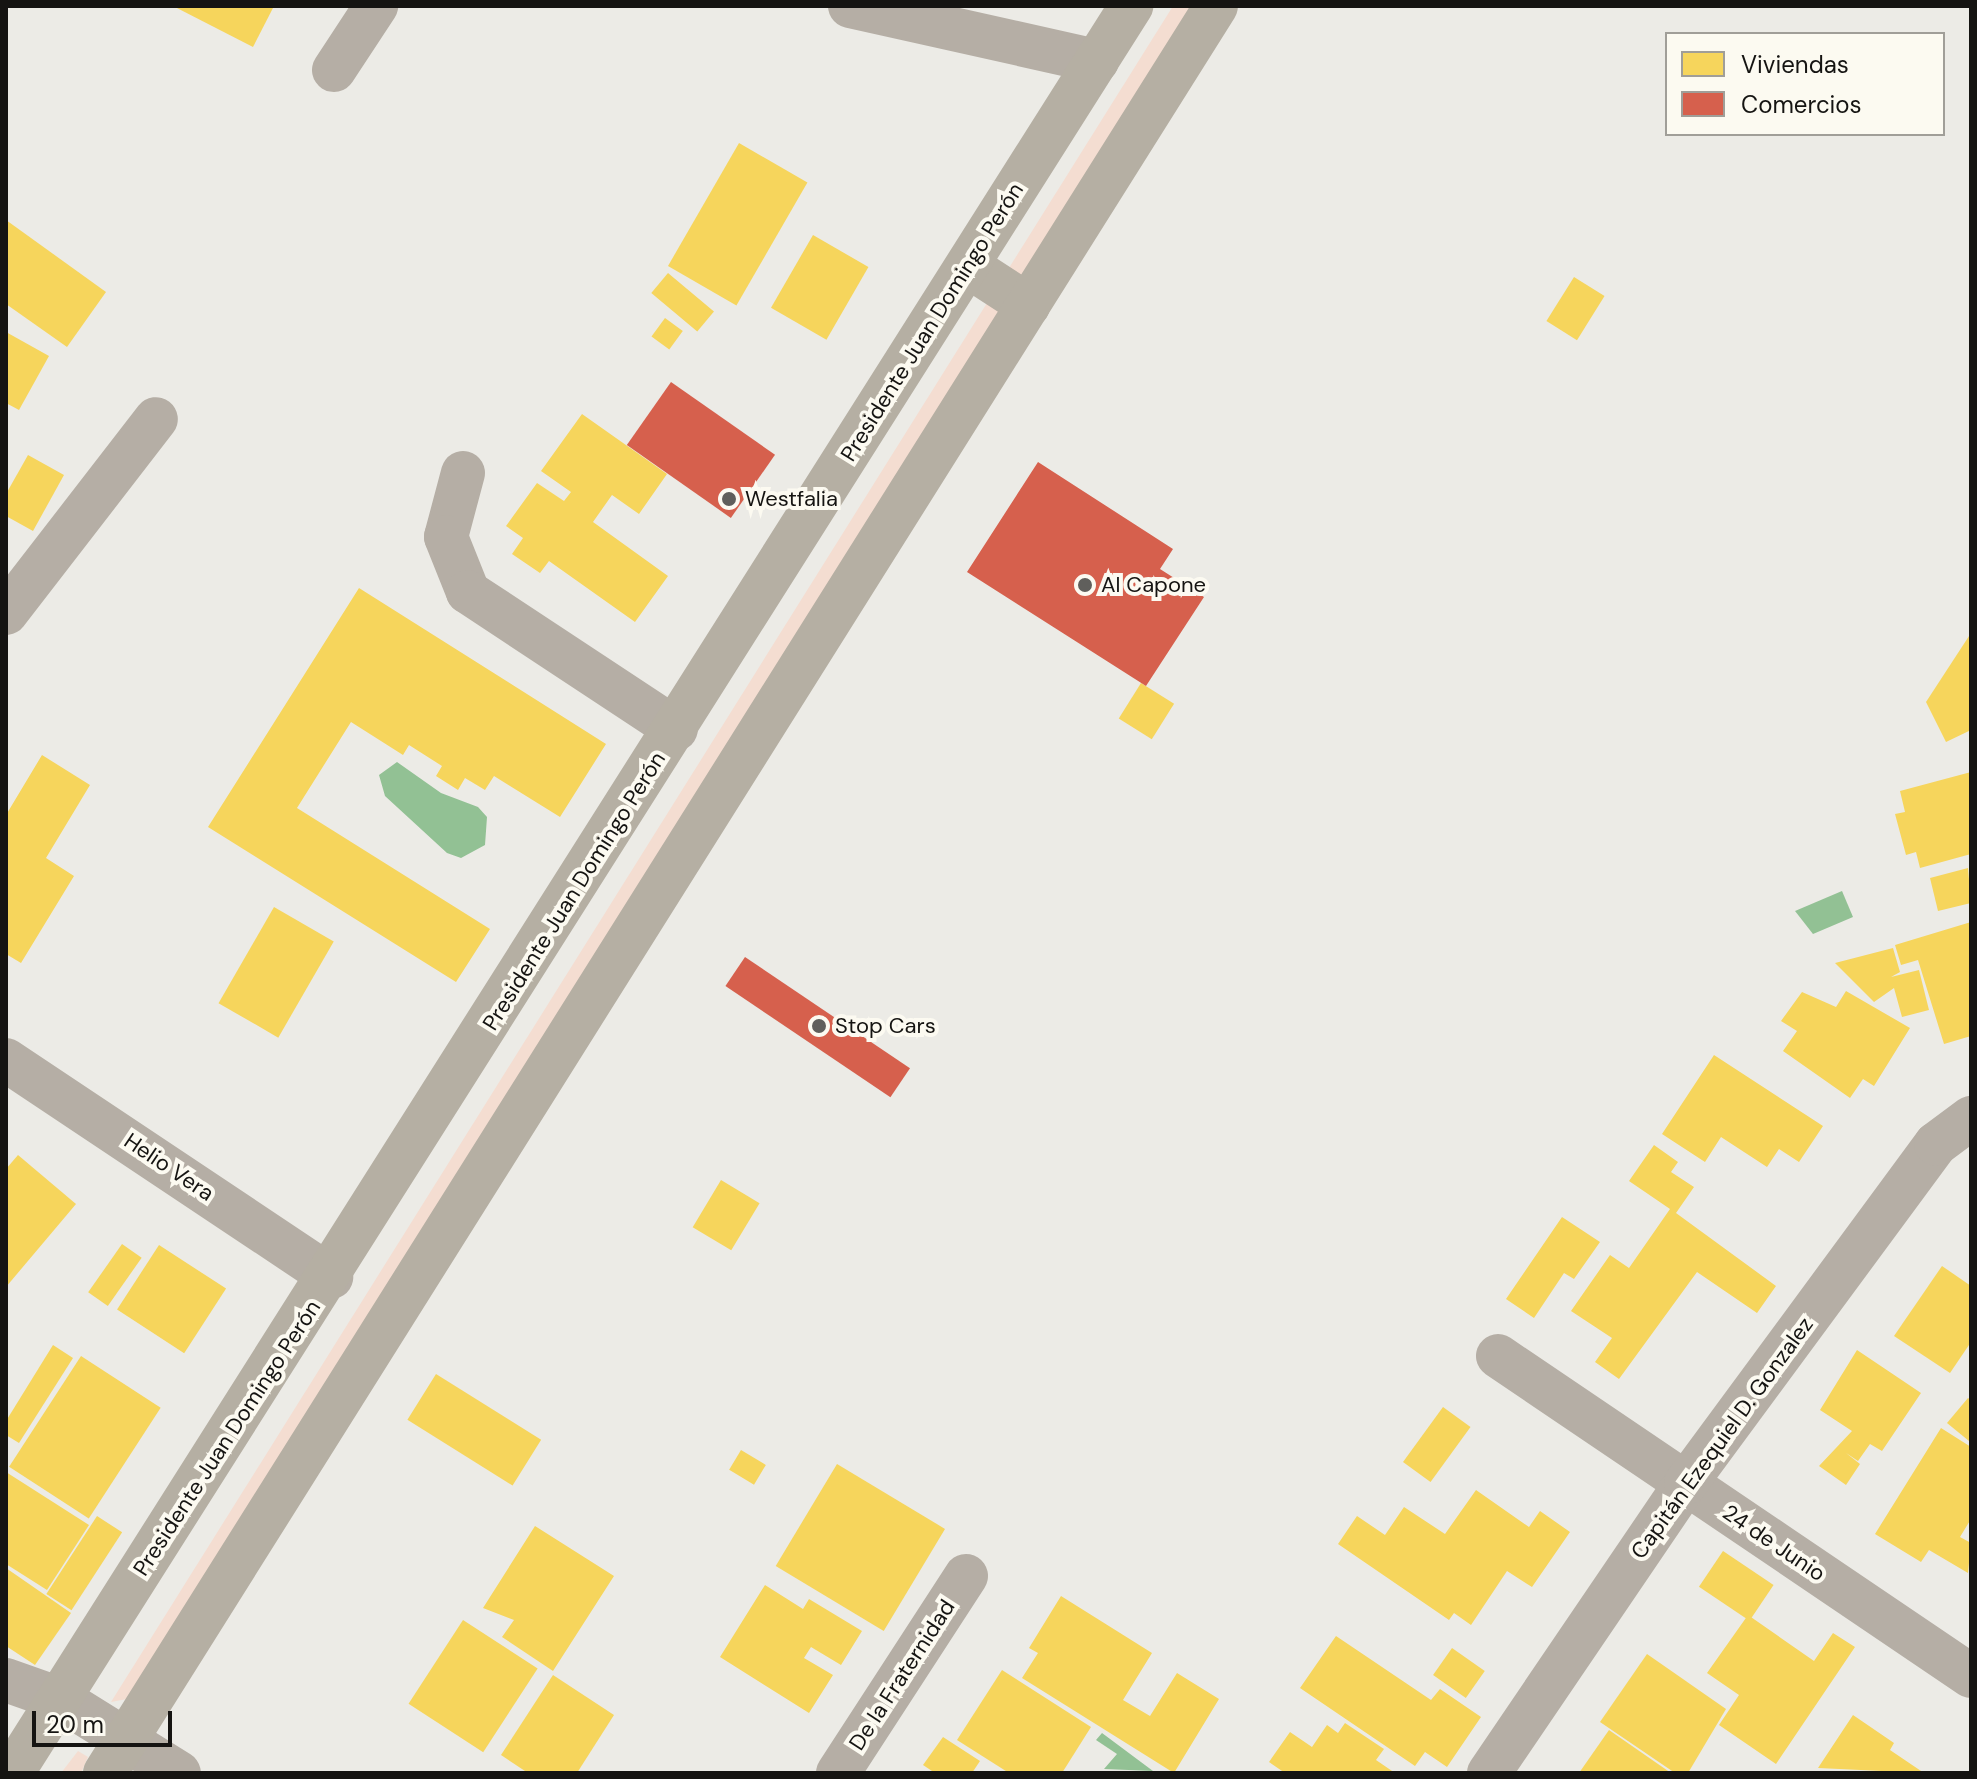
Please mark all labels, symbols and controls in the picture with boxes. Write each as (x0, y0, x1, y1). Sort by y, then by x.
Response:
legend (1665, 32, 1945, 136)
text: Viviendas (1741, 49, 1849, 80)
text: Comercios (1741, 89, 1862, 120)
street label: Presidente Juan Domingo Perón (835, 178, 1029, 466)
place label: Westfalia (745, 486, 838, 512)
marker: Westfalia (720, 490, 738, 508)
place label: Al Capone (1101, 572, 1206, 598)
marker: Al Capone (1076, 576, 1094, 594)
street label: Presidente Juan Domingo Perón (477, 747, 671, 1035)
place label: Stop Cars (835, 1013, 936, 1039)
marker: Stop Cars (810, 1017, 828, 1035)
street label: Helio Vera (119, 1127, 219, 1207)
street label: Presidente Juan Domingo Perón (128, 1295, 326, 1581)
street label: Capitán Ezequiel D. Gonzalez (1625, 1312, 1819, 1564)
street label: 24 de Junio (1718, 1499, 1830, 1587)
street label: De la Fraternidad (843, 1595, 961, 1755)
scale bar (36, 1695, 176, 1745)
text: 20 m (46, 1709, 104, 1740)

